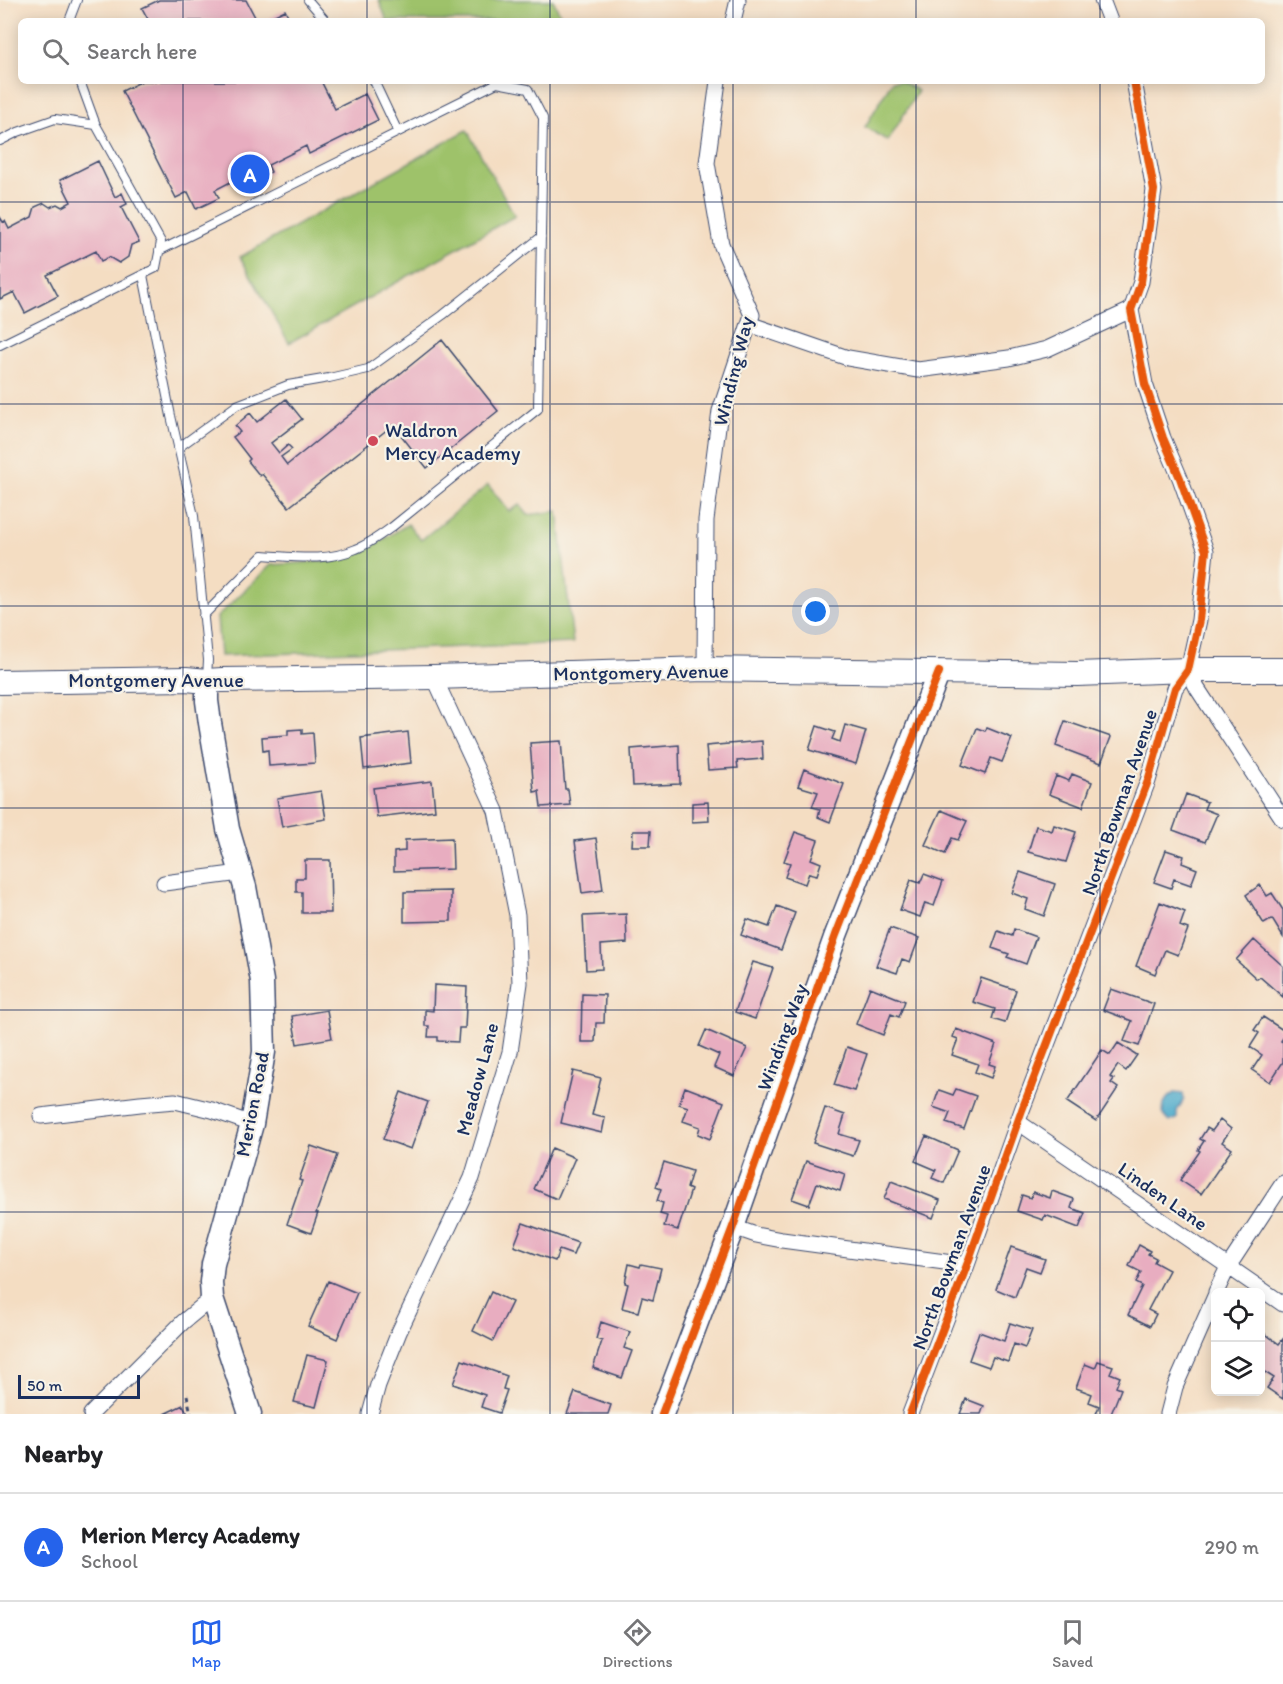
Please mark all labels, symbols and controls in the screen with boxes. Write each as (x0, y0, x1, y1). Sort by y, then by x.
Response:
search box (18, 18, 1265, 84)
icon: search (39, 35, 72, 68)
text: Search here (87, 38, 197, 65)
pin: A (230, 152, 270, 196)
street label: Winding Way (708, 313, 758, 428)
place label: Waldron Mercy Academy (385, 418, 521, 465)
marker: Waldron Mercy Academy (366, 434, 380, 448)
your location (801, 597, 830, 626)
street label: Montgomery Avenue (553, 658, 729, 686)
street label: Montgomery Avenue (68, 668, 244, 692)
street label: North Bowman Avenue (1076, 706, 1162, 898)
street label: Winding Way (752, 980, 813, 1094)
street label: Meadow Lane (450, 1020, 504, 1138)
street label: Merion Road (230, 1049, 274, 1159)
street label: Linden Lane (1114, 1156, 1212, 1236)
street label: North Bowman Avenue (906, 1161, 996, 1353)
map controls (1211, 1288, 1265, 1396)
button: locate (1211, 1288, 1265, 1342)
button: layers (1211, 1342, 1265, 1396)
scale bar (18, 1372, 140, 1400)
text: 50 m (27, 1376, 62, 1395)
text: Nearby (24, 1437, 103, 1469)
text: Merion Mercy Academy (81, 1522, 300, 1549)
text: A (37, 1535, 50, 1559)
text: 290 m (1204, 1535, 1259, 1559)
text: School (81, 1549, 138, 1573)
tab: Map (190, 1616, 223, 1671)
tab: Directions (602, 1616, 673, 1671)
tab: Saved (1052, 1616, 1093, 1671)

